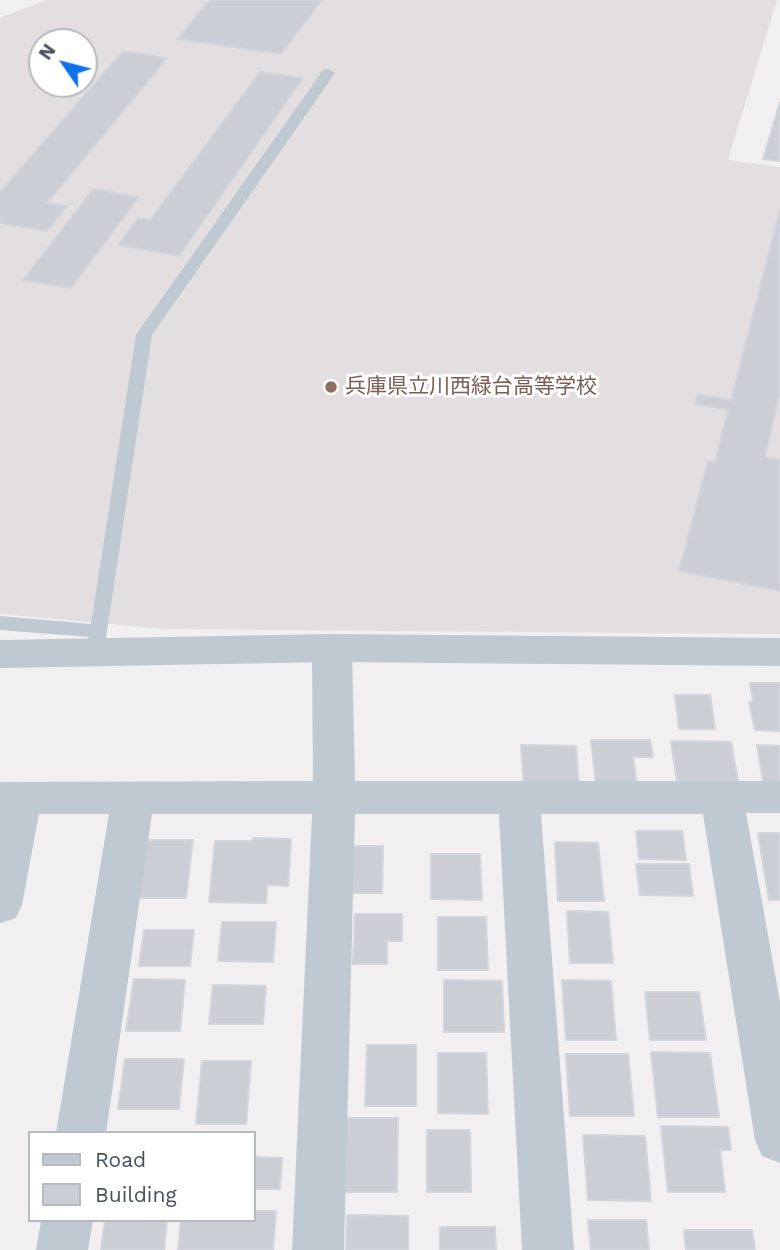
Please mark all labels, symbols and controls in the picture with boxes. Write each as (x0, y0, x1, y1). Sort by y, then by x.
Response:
north arrow (28, 28, 98, 98)
text: N (34, 39, 60, 64)
place label: 兵庫県立川西緑台高等学校 (345, 374, 597, 400)
marker: 兵庫県立川西緑台高等学校 (323, 379, 339, 395)
legend (28, 1131, 256, 1222)
text: Road (95, 1147, 146, 1172)
text: Building (95, 1182, 177, 1207)

